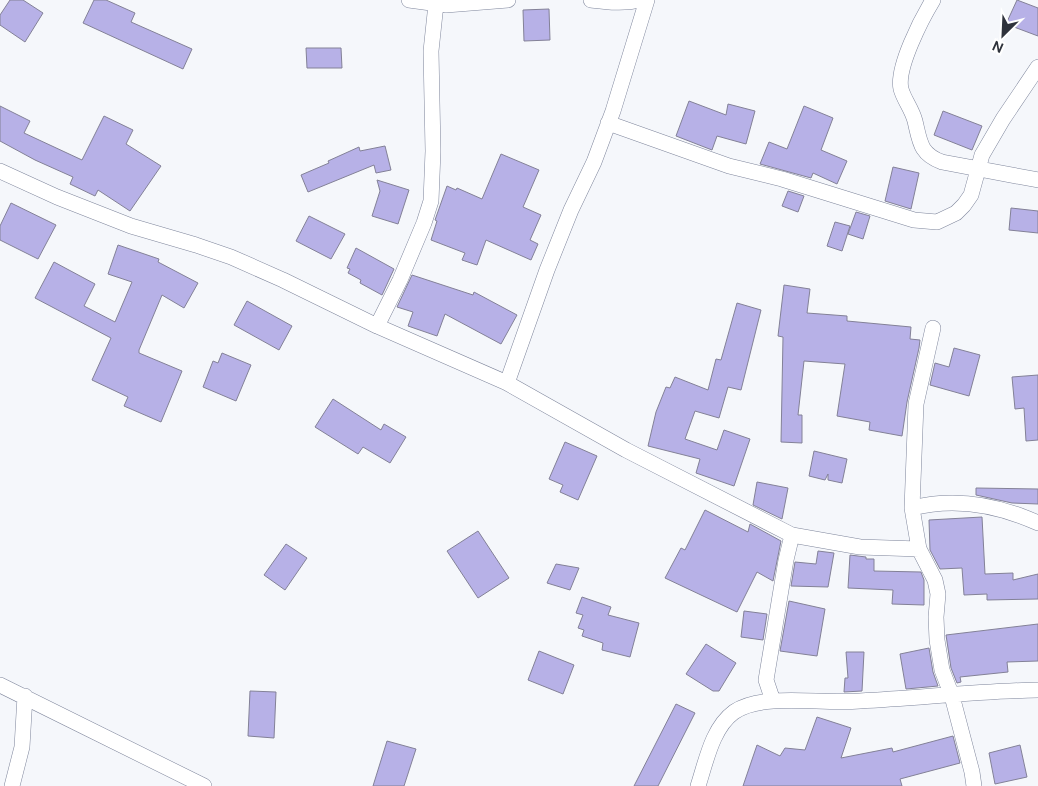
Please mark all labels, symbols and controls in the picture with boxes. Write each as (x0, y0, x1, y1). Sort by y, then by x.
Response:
north arrow (978, 10, 1028, 60)
text: N (989, 37, 1006, 57)

